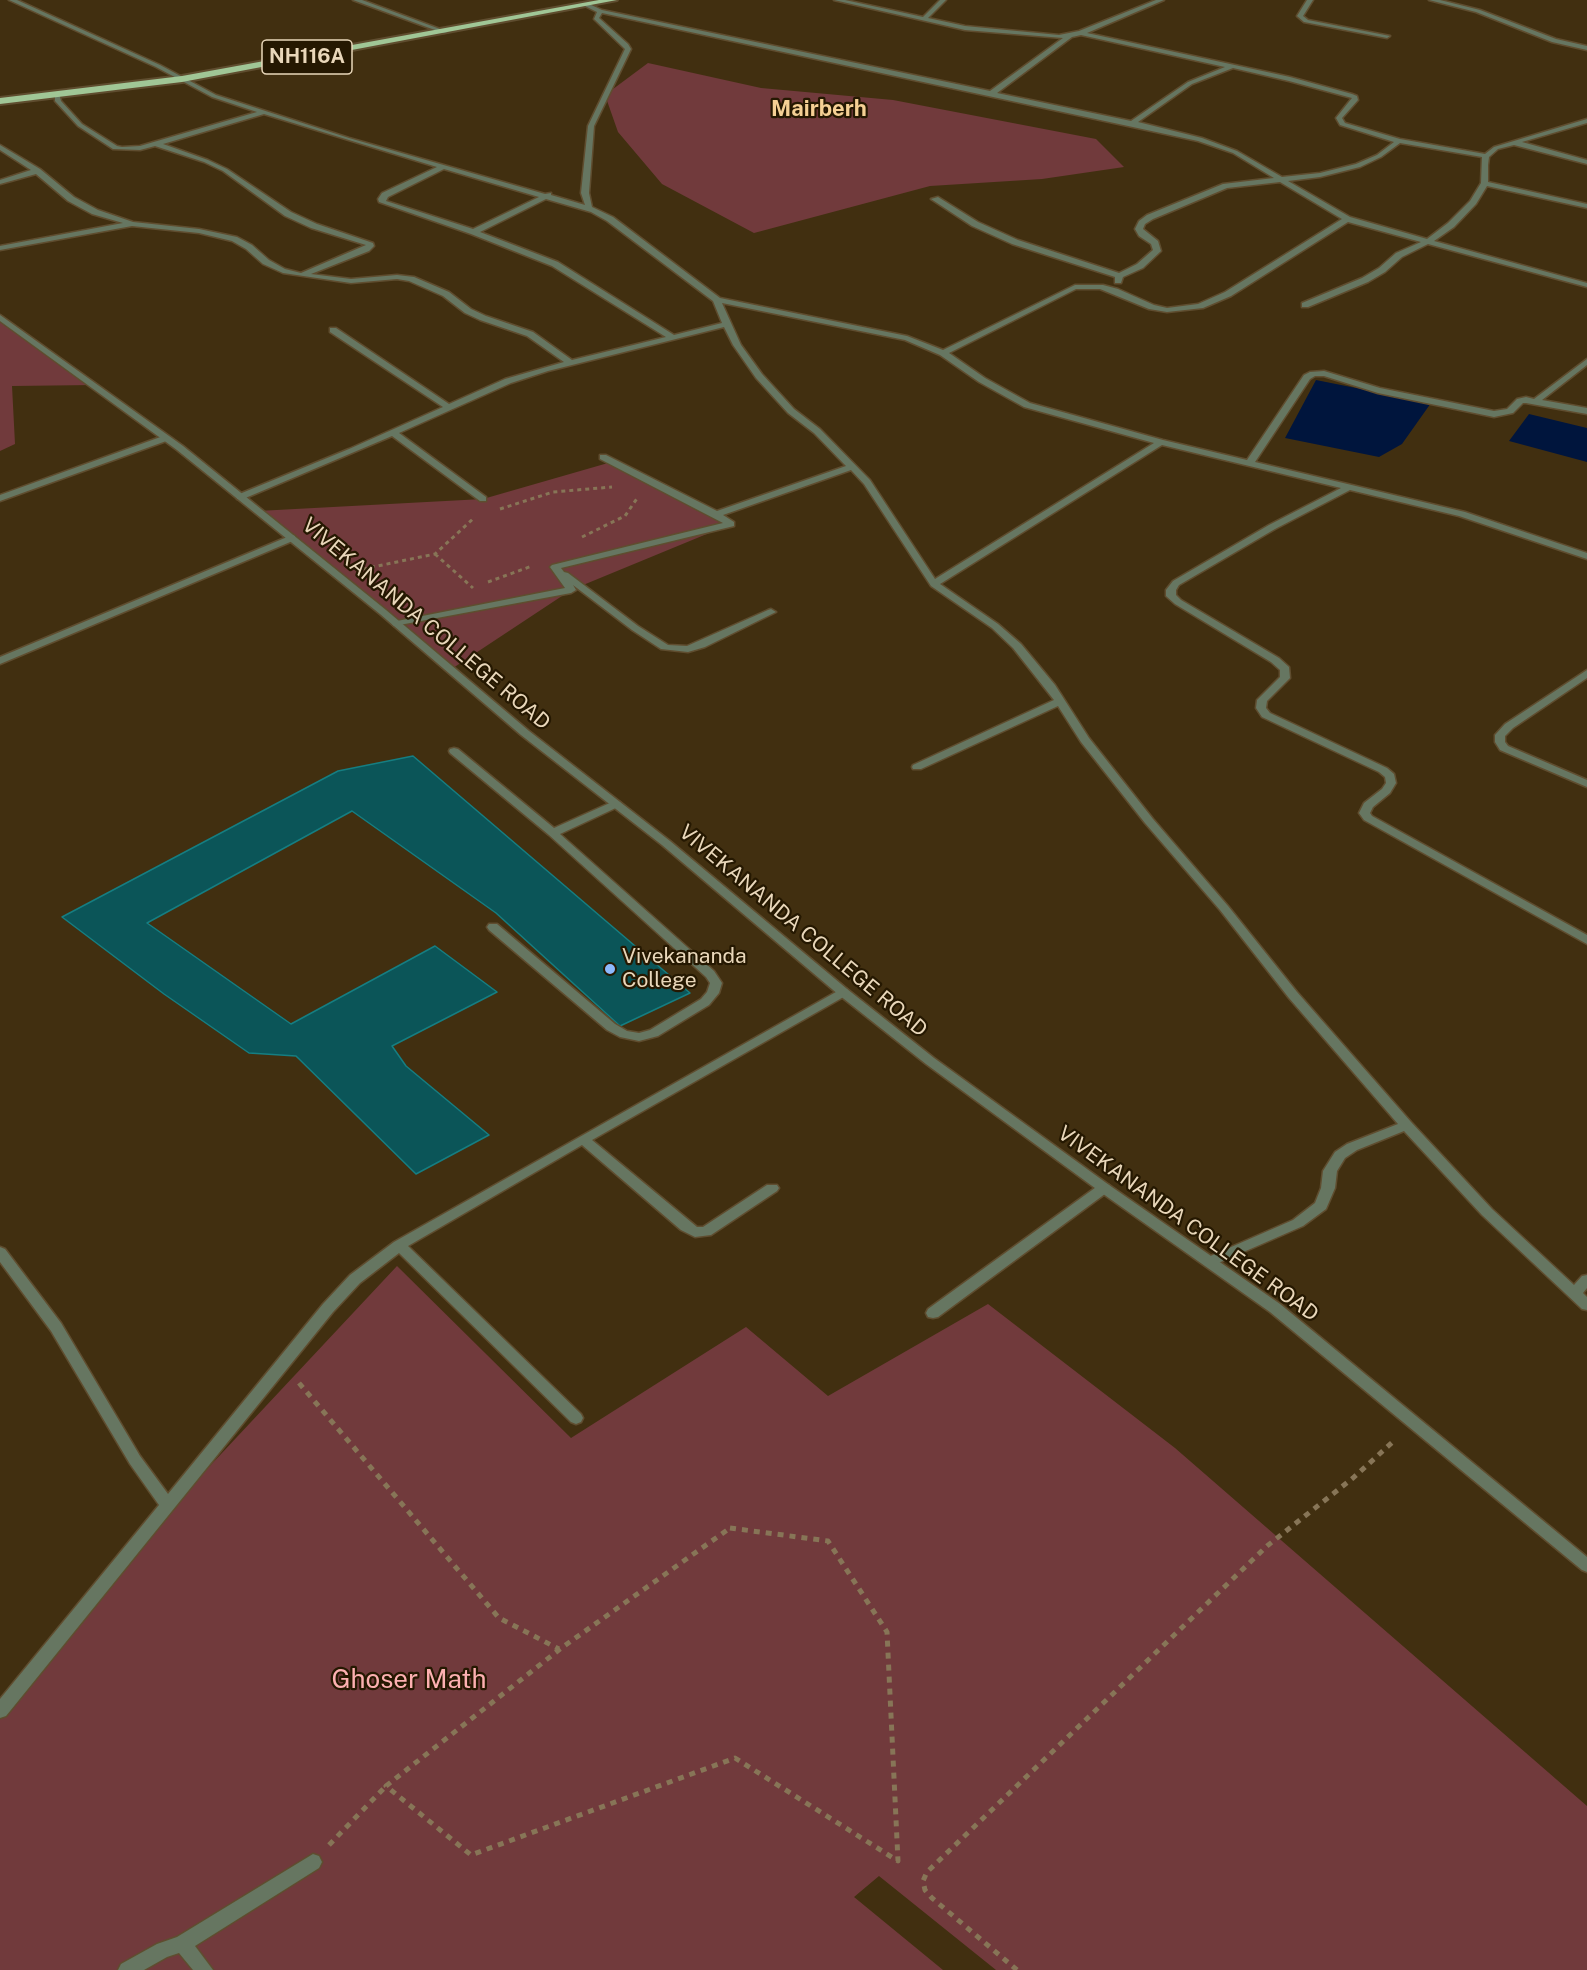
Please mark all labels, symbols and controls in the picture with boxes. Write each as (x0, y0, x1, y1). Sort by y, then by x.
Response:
road number: NH116A (262, 40, 352, 74)
district label: Mairberh (771, 96, 867, 122)
street label: VIVEKANANDA COLLEGE ROAD (297, 513, 555, 735)
street label: VIVEKANANDA COLLEGE ROAD (674, 820, 932, 1042)
place label: Vivekananda College (622, 944, 747, 994)
marker: Vivekananda College (603, 962, 617, 976)
street label: VIVEKANANDA COLLEGE ROAD (1053, 1121, 1323, 1327)
park label: Ghoser Math (332, 1664, 486, 1696)

